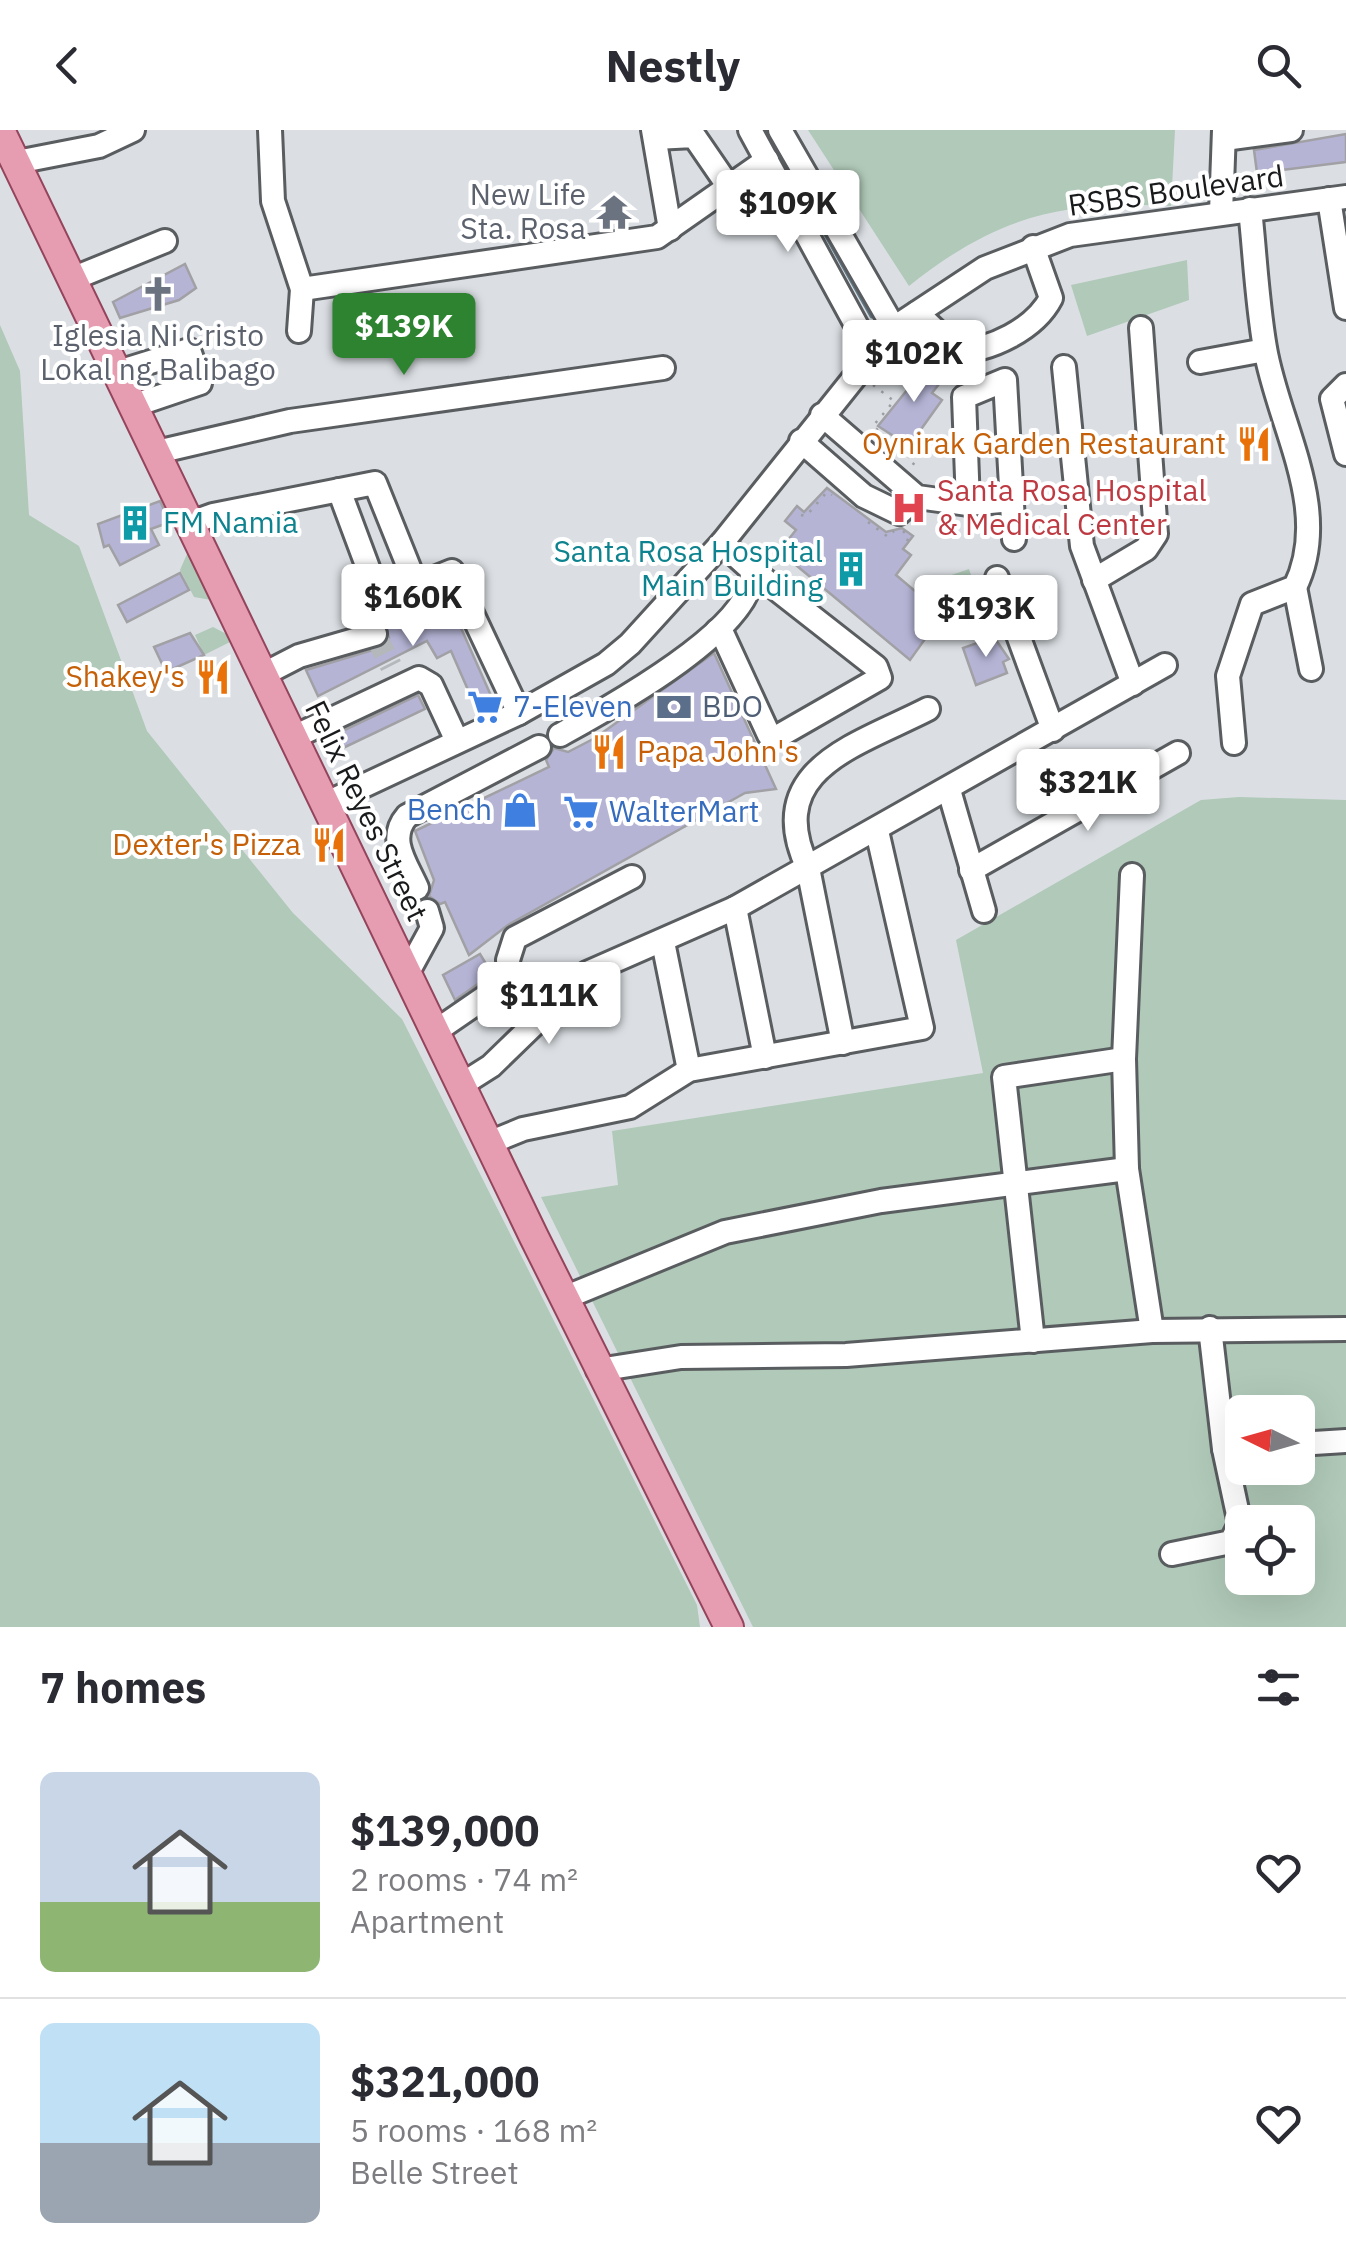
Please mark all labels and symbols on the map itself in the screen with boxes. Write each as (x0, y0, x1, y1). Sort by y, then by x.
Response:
street label: RSBS Boulevard (1065, 155, 1286, 224)
pin: $109K (718, 170, 858, 255)
place label: New Life Sta. Rosa (460, 174, 586, 247)
temple icon: New Life Sta. Rosa (595, 193, 633, 231)
church icon: Iglesia Ni Cristo Lokal ng Balibago (139, 275, 177, 313)
pin: $139K (334, 293, 474, 378)
place label: Iglesia Ni Cristo Lokal ng Balibago (40, 315, 276, 388)
pin: $102K (844, 320, 984, 405)
place label: Oynirak Garden Restaurant (862, 423, 1226, 462)
restaurant icon: Oynirak Garden Restaurant (1235, 425, 1273, 463)
place label: Santa Rosa Hospital & Medical Center (937, 470, 1207, 543)
hospital icon: Santa Rosa Hospital & Medical Center (890, 489, 928, 527)
place label: FM Namia (163, 502, 298, 541)
building icon: FM Namia (116, 504, 154, 542)
place label: Santa Rosa Hospital Main Building (553, 531, 823, 604)
building icon: Santa Rosa Hospital Main Building (832, 550, 870, 588)
pin: $160K (343, 564, 483, 649)
pin: $193K (916, 575, 1056, 660)
place label: Shakey's (65, 656, 185, 695)
restaurant icon: Shakey's (194, 658, 232, 696)
place label: 7-Eleven (513, 686, 633, 725)
place label: BDO (702, 686, 763, 725)
supermarket icon: 7-Eleven (466, 688, 504, 726)
bank icon: BDO (655, 688, 693, 726)
street label: Felix Reyes Street (297, 694, 438, 927)
place label: Papa John's (637, 731, 799, 770)
restaurant icon: Papa John's (590, 733, 628, 771)
pin: $321K (1018, 749, 1158, 834)
place label: Bench (407, 789, 492, 828)
shop icon: Bench (501, 791, 539, 829)
place label: WalterMart (609, 791, 759, 830)
supermarket icon: WalterMart (562, 793, 600, 831)
place label: Dexter's Pizza (112, 824, 301, 863)
restaurant icon: Dexter's Pizza (310, 826, 348, 864)
pin: $111K (479, 962, 619, 1047)
north arrow (1225, 1395, 1315, 1485)

